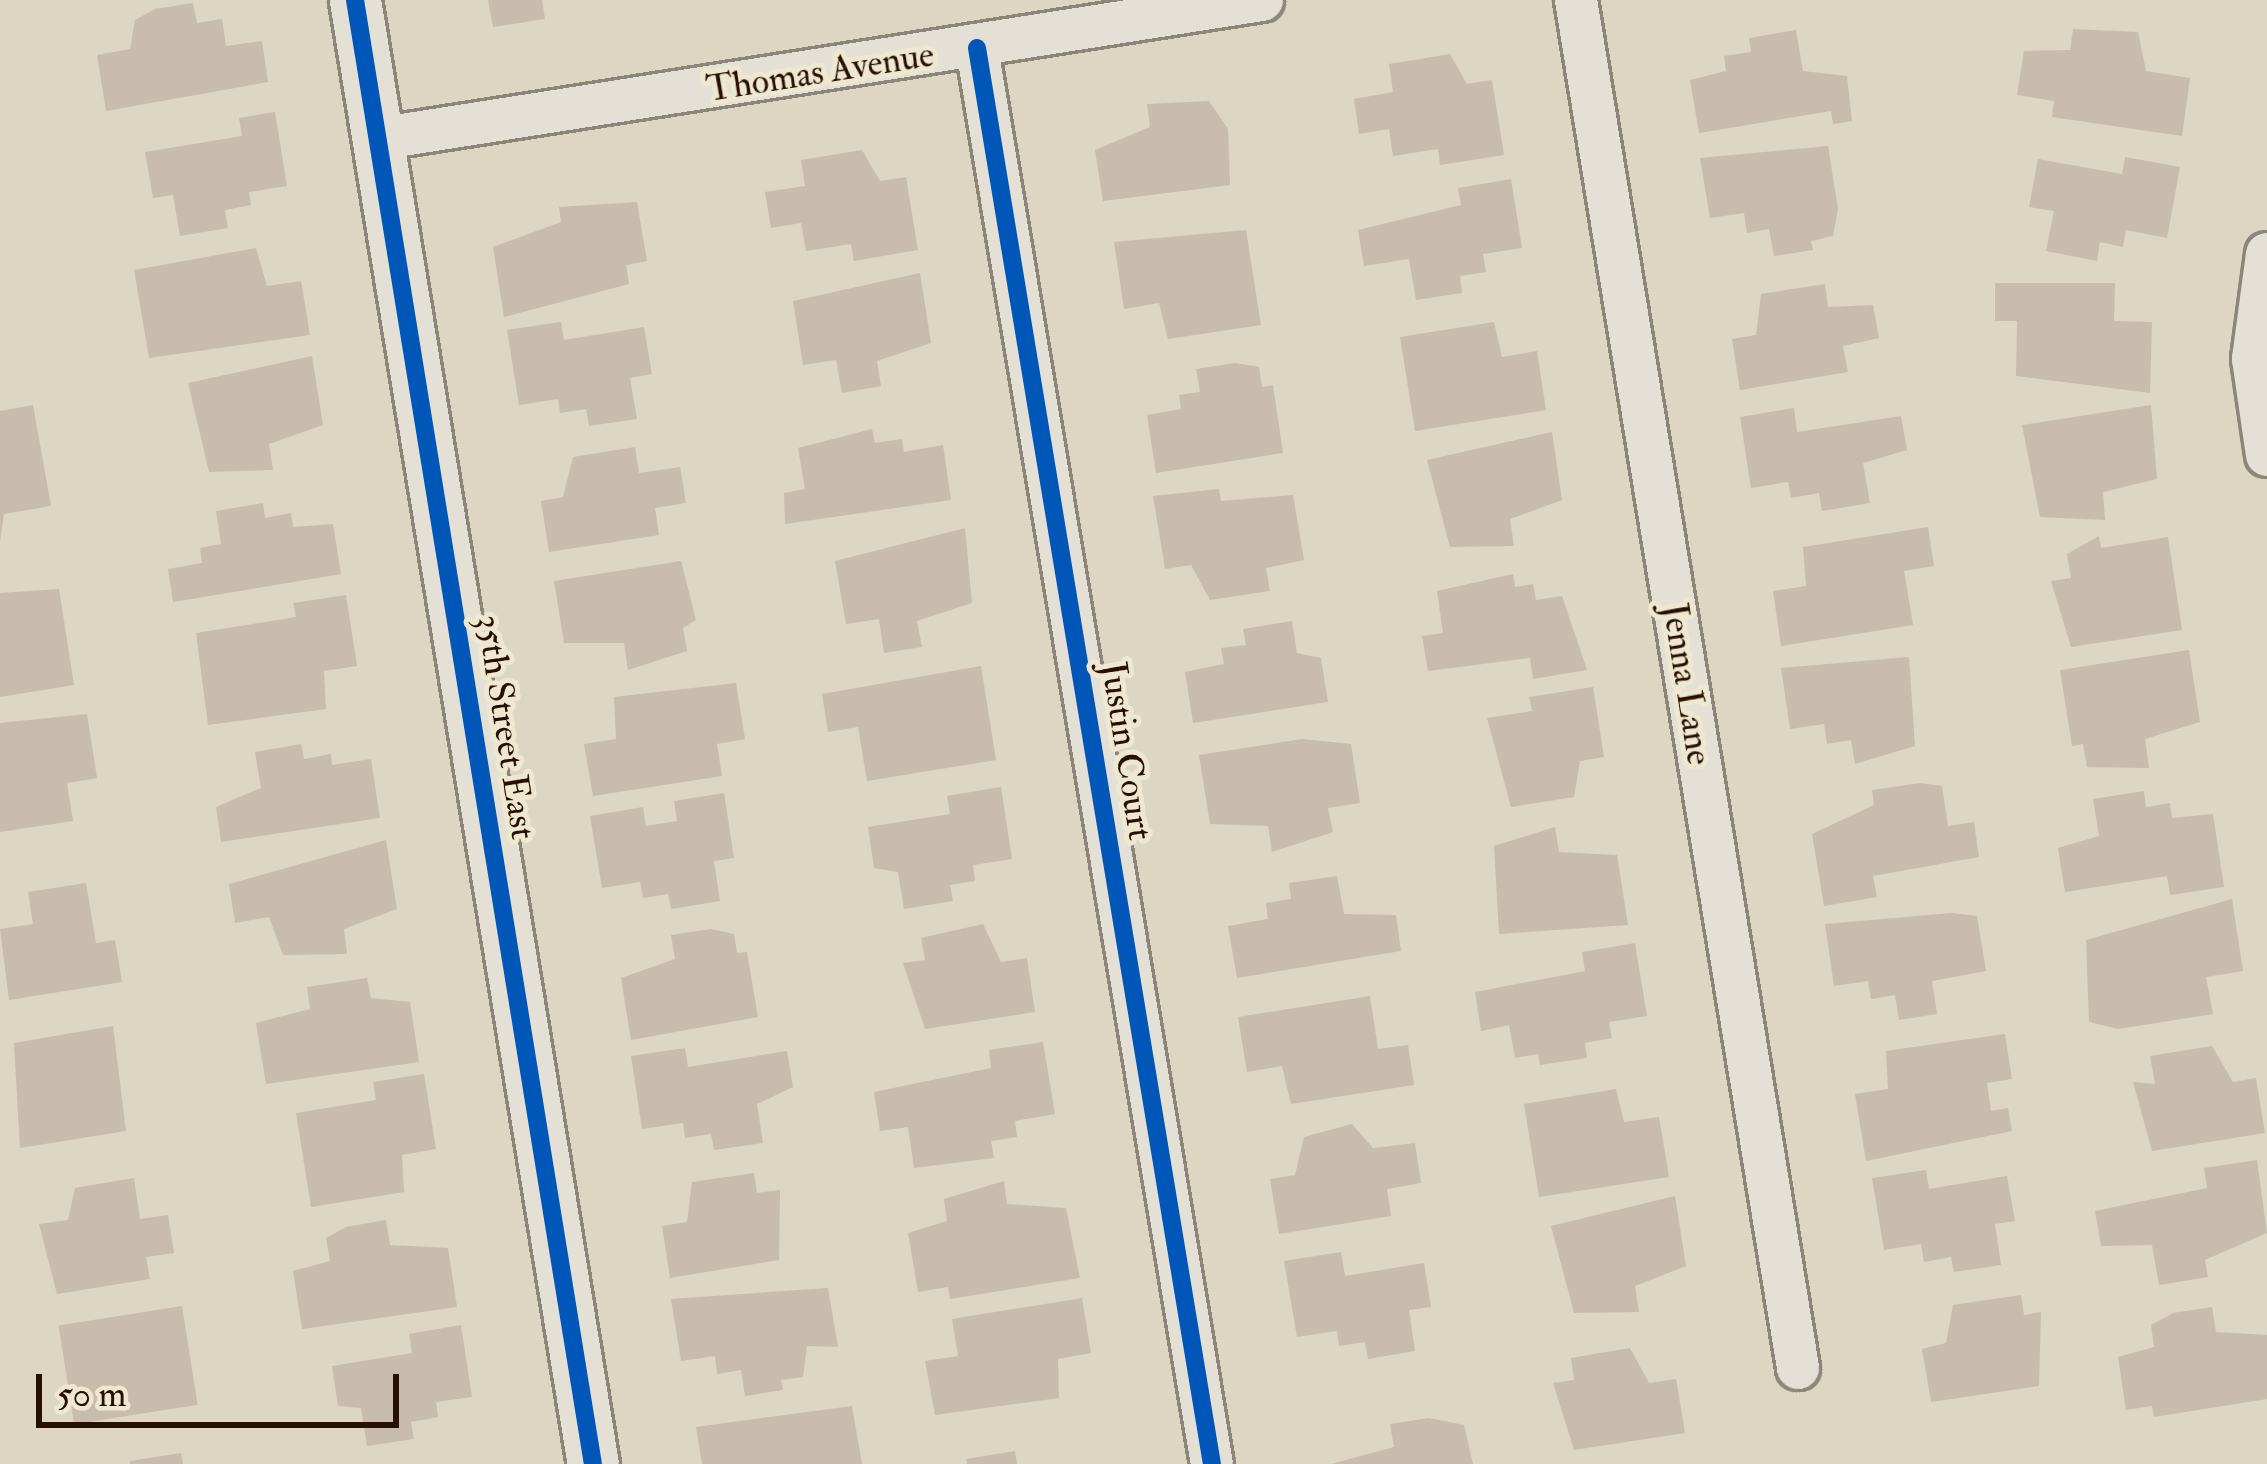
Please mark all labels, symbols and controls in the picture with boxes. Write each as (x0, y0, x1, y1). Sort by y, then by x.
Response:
street label: Thomas Avenue (703, 33, 937, 111)
street label: Jenna Lane (1653, 600, 1721, 768)
street label: 35th Street East (467, 612, 545, 842)
street label: Justin Court (1092, 659, 1162, 843)
scale bar (42, 1350, 405, 1424)
text: 50 m (57, 1372, 126, 1417)

